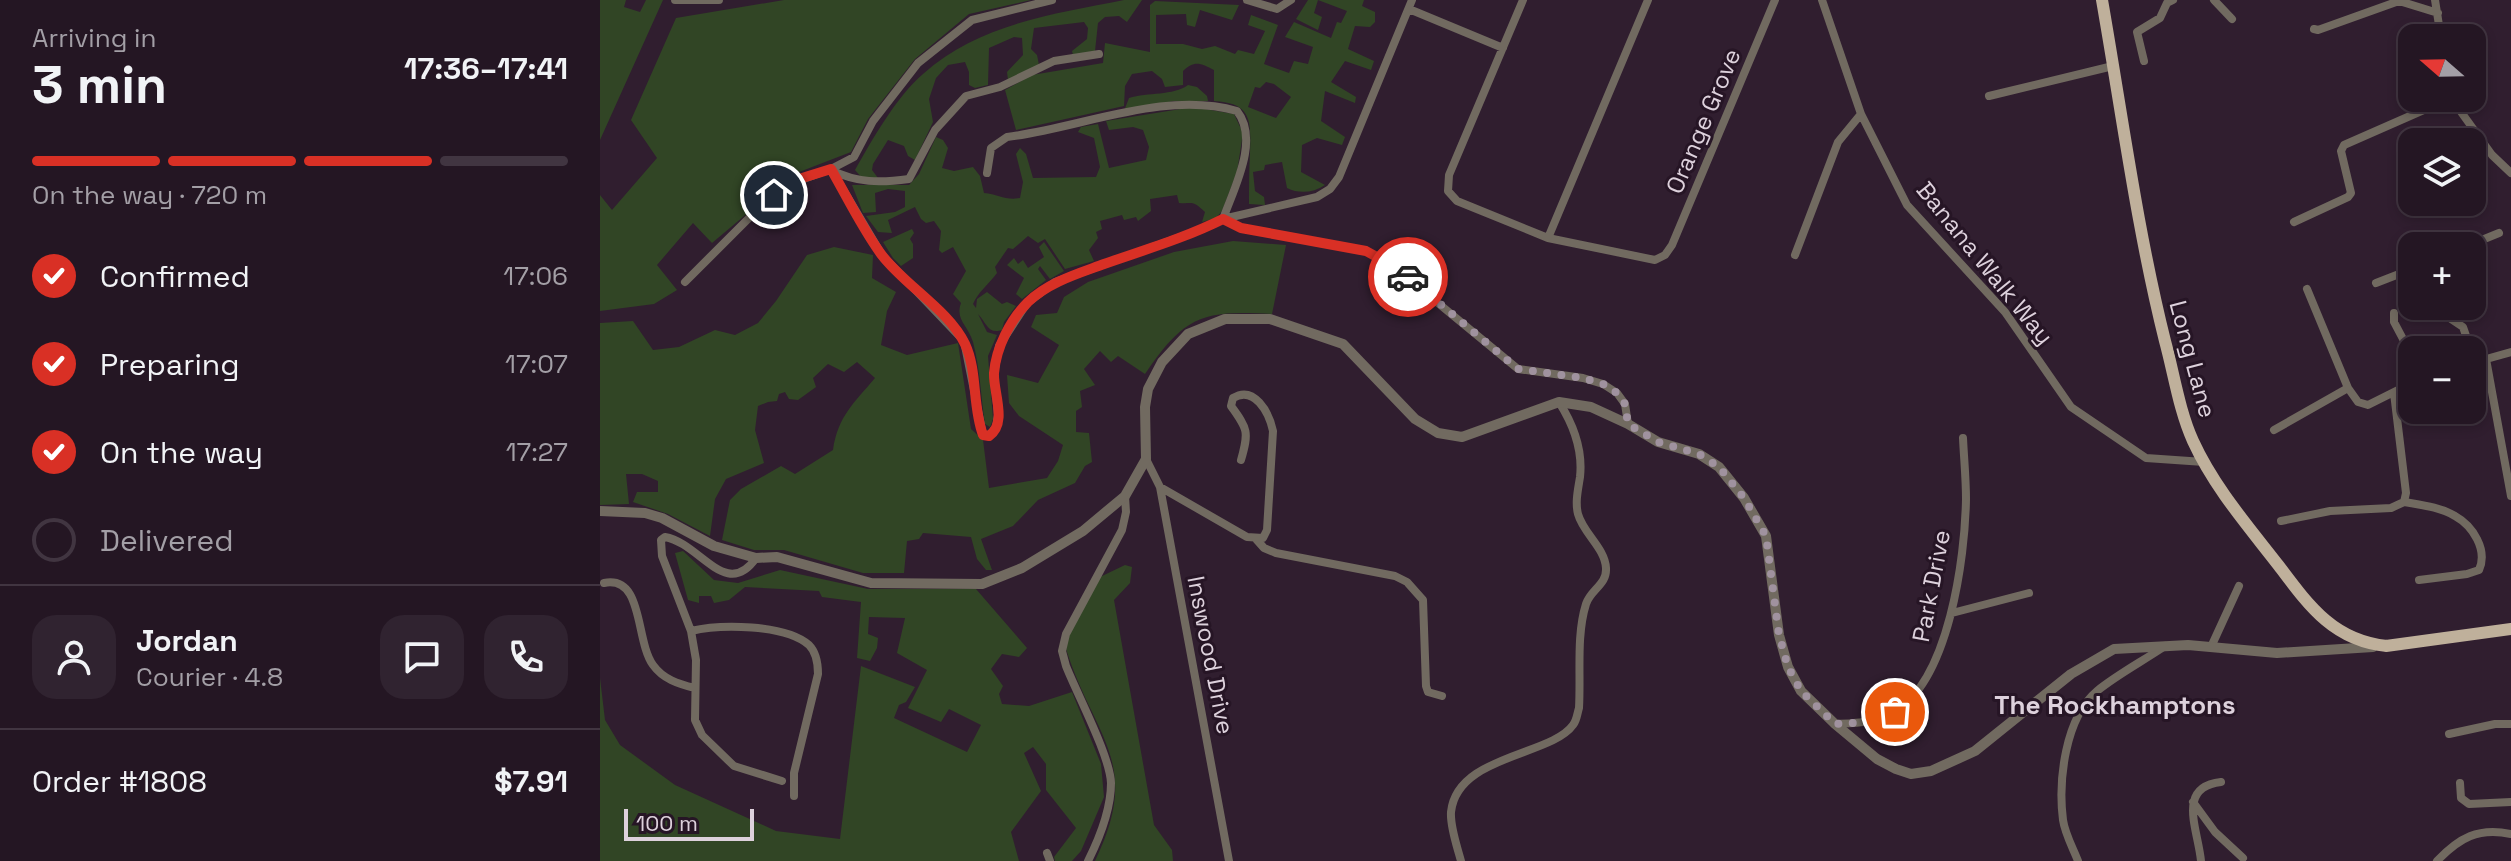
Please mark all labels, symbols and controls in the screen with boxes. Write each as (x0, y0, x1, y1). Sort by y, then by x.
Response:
text: Arriving in (32, 21, 156, 55)
north arrow (2398, 24, 2486, 112)
map controls (2398, 24, 2486, 424)
street label: Orange Grove (1659, 44, 1747, 198)
text: 17:36–17:41 (404, 49, 568, 88)
text: 3 min (32, 52, 167, 118)
button: layers (2398, 128, 2486, 216)
pin (740, 161, 808, 229)
icon: home (752, 173, 796, 217)
street label: Banana Walk Way (1910, 175, 2060, 351)
text: On the way · 720 m (32, 178, 267, 212)
button: + (2398, 232, 2486, 320)
courier (1368, 237, 1448, 317)
icon: check (32, 254, 76, 298)
icon: car (1386, 255, 1430, 299)
text: Confirmed (100, 257, 250, 296)
text: 17:06 (503, 259, 568, 293)
street label: Long Lane (2163, 297, 2223, 421)
button: − (2398, 336, 2486, 424)
icon: check (32, 342, 76, 386)
text: Preparing (100, 345, 239, 384)
text: 17:07 (505, 347, 568, 381)
icon: check (32, 430, 76, 474)
text: On the way (100, 433, 263, 472)
text: 17:27 (506, 435, 568, 469)
text: Delivered (100, 521, 234, 560)
street label: Park Drive (1905, 527, 1957, 645)
street label: Inswood Drive (1180, 573, 1242, 737)
button: person (32, 615, 116, 699)
button: chat (380, 615, 464, 699)
button: phone (484, 615, 568, 699)
text: Jordan (136, 621, 238, 660)
text: Courier · 4.8 (136, 660, 283, 694)
pin (1861, 678, 1929, 746)
district label: The Rockhamptons (1994, 688, 2236, 722)
icon: bag (1873, 690, 1917, 734)
text: Order #1808 (32, 762, 207, 801)
text: $7.91 (494, 762, 568, 801)
scale bar (624, 805, 754, 841)
text: 100 m (636, 809, 698, 837)

